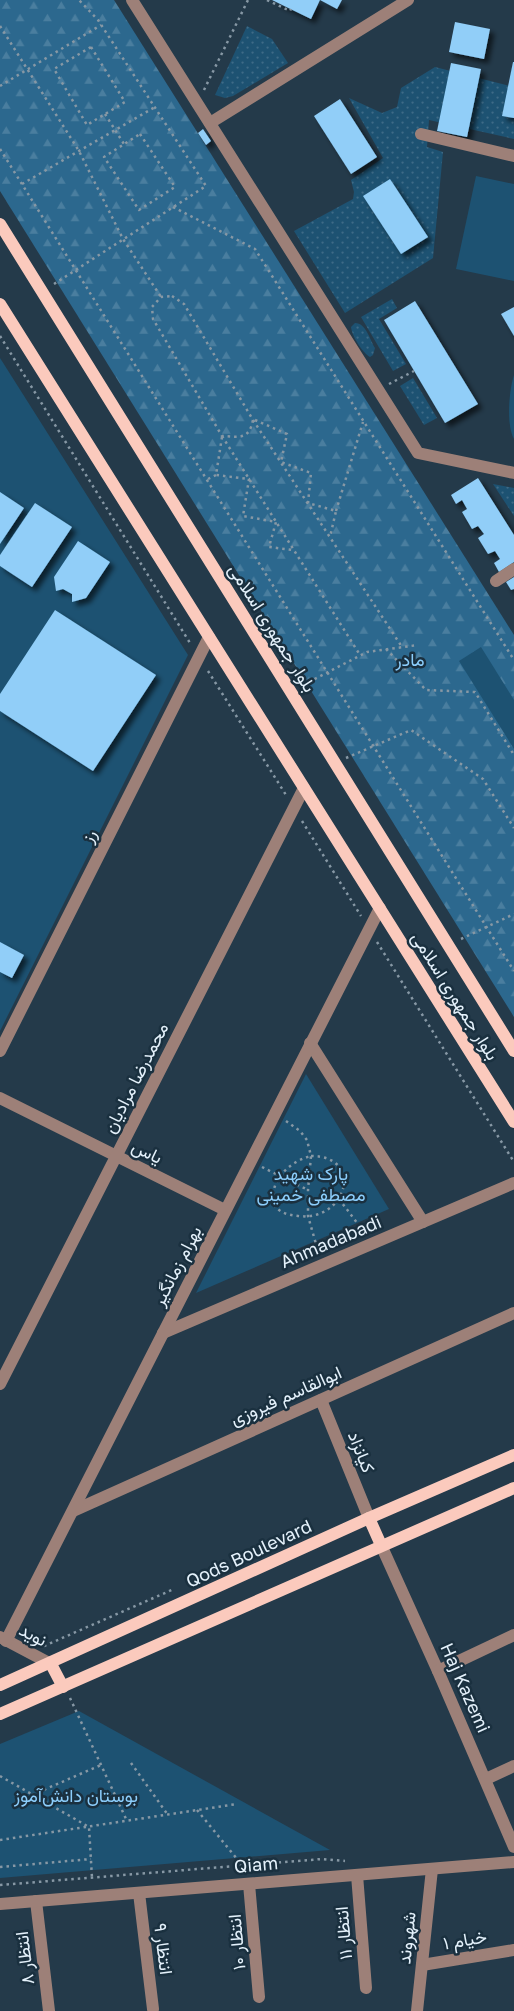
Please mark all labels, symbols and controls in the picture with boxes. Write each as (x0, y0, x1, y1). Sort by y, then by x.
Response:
street label: بلوار جمهوری اسلامی (224, 559, 321, 696)
park label: مادر (394, 648, 425, 671)
street label: رز (75, 825, 102, 847)
street label: بلوار جمهوری اسلامی (407, 927, 504, 1064)
street label: محمدرضا مرادیان (98, 1018, 173, 1137)
street label: یاس (128, 1134, 166, 1169)
park label: پارک شهید مصطفی خمینی (256, 1162, 366, 1206)
street label: Ahmadabadi (277, 1210, 384, 1272)
street label: بهرام زمانگیر (146, 1222, 207, 1311)
street label: ابوالقاسم فیروزی (227, 1361, 345, 1431)
street label: کیانزاد (343, 1428, 380, 1476)
street label: Qods Boulevard (182, 1514, 315, 1592)
street label: نوید (15, 1618, 51, 1651)
street label: Haj Kazemi (436, 1639, 495, 1736)
park label: بوستان دانش‌آموز (13, 1784, 138, 1807)
street label: Qiam (233, 1851, 279, 1877)
street label: انتظار ۱۱ (330, 1905, 357, 1961)
street label: شهروند (392, 1911, 421, 1965)
street label: انتظار ۱۰ (223, 1913, 250, 1971)
street label: انتظار ۹ (149, 1922, 178, 1976)
street label: خیام ۱ (441, 1924, 489, 1956)
street label: انتظار ۸ (10, 1930, 39, 1986)

